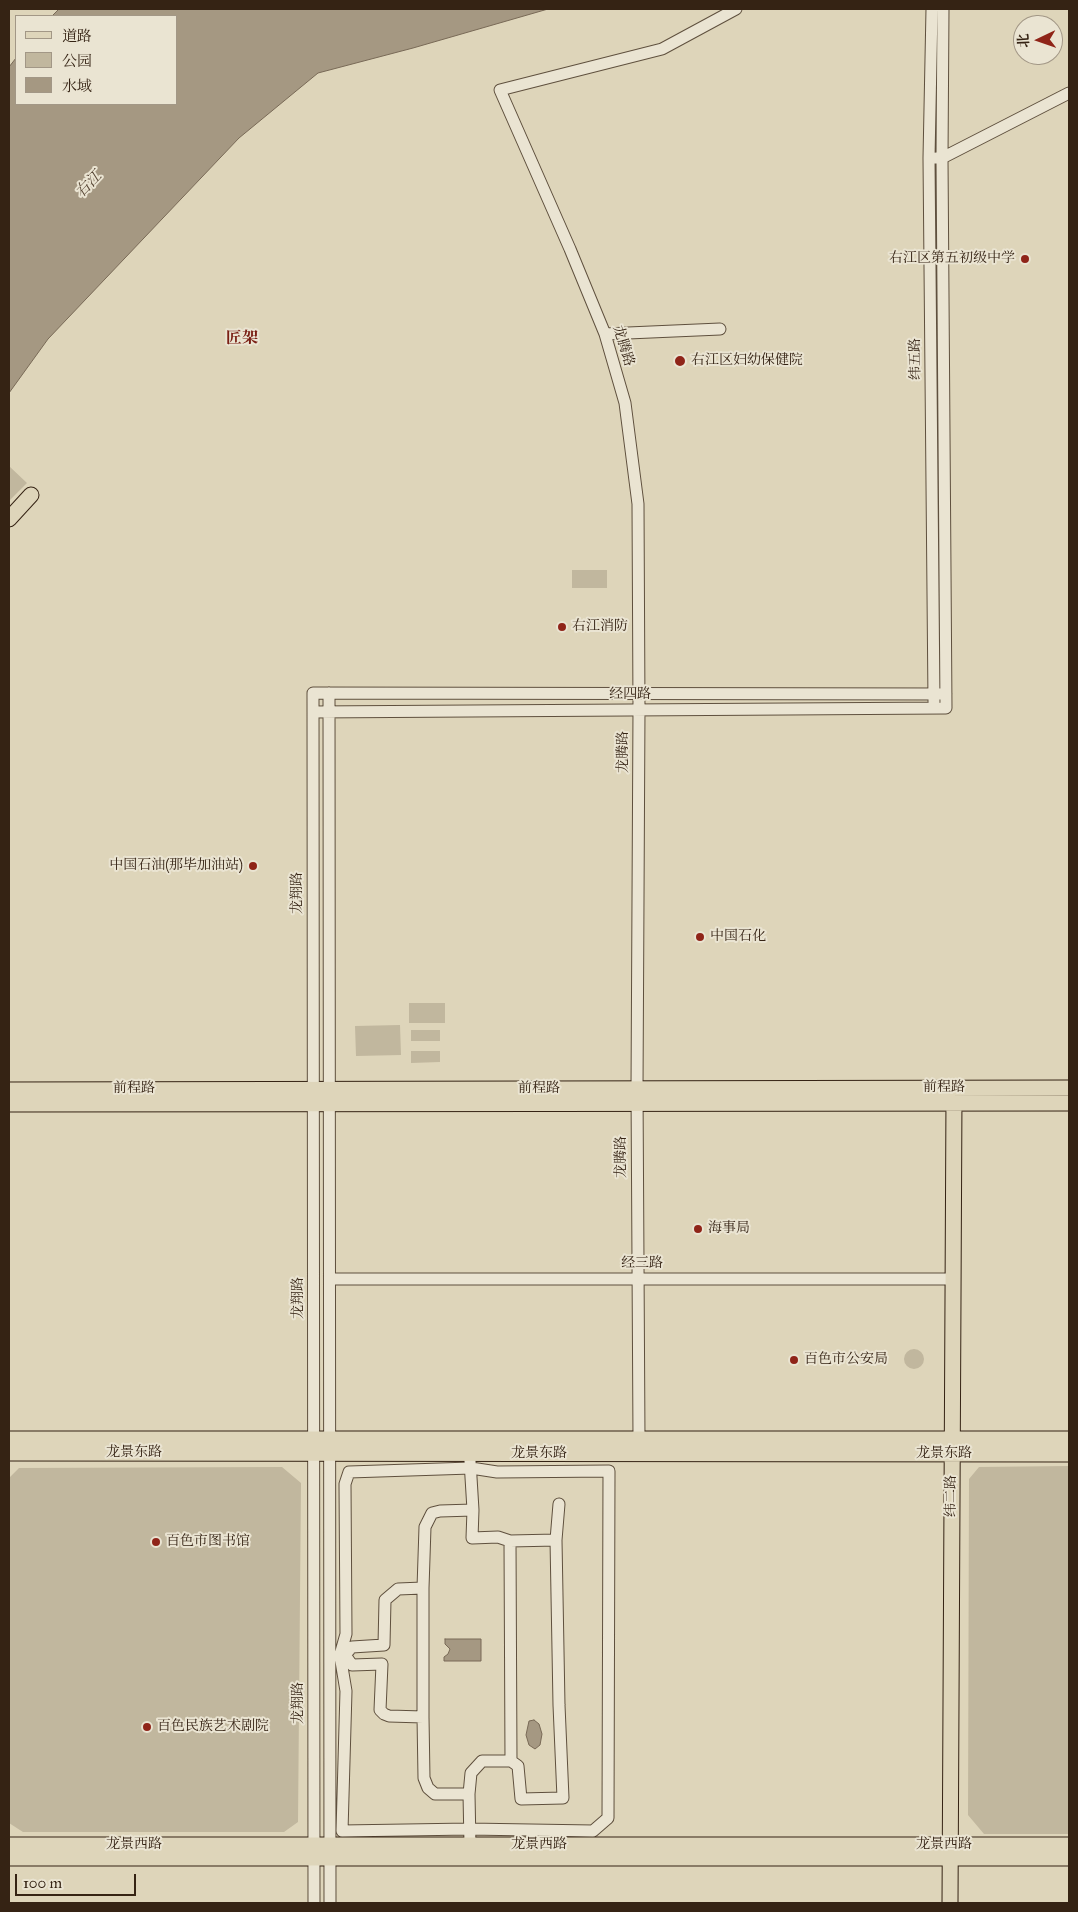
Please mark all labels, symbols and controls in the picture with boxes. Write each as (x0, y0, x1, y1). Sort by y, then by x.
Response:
legend (15, 15, 178, 105)
north arrow (1013, 15, 1063, 65)
text: 道路 (62, 27, 92, 45)
text: 北 (1015, 33, 1032, 48)
text: 公园 (62, 52, 92, 70)
text: 水域 (62, 77, 92, 95)
water label: 右江 (72, 168, 106, 202)
place label: 右江区第五初级中学 (889, 251, 1015, 267)
marker: 右江区第五初级中学 (1019, 253, 1031, 265)
street label: 龙腾路 (609, 323, 637, 369)
district label: 匠架 (226, 329, 258, 349)
street label: 纬五路 (907, 338, 925, 380)
place label: 右江区妇幼保健院 (691, 353, 803, 369)
marker: 右江区妇幼保健院 (673, 354, 687, 368)
place label: 右江消防 (572, 619, 628, 635)
marker: 右江消防 (556, 621, 568, 633)
street label: 经四路 (609, 687, 651, 703)
street label: 龙腾路 (616, 731, 632, 773)
place label: 中国石油(那毕加油站) (109, 858, 243, 874)
marker: 中国石油(那毕加油站) (247, 860, 259, 872)
street label: 龙翔路 (290, 872, 306, 914)
place label: 中国石化 (710, 929, 766, 945)
marker: 中国石化 (694, 931, 706, 943)
street label: 前程路 (923, 1080, 965, 1096)
street label: 前程路 (113, 1081, 155, 1097)
street label: 前程路 (518, 1081, 560, 1097)
street label: 龙腾路 (614, 1136, 630, 1178)
place label: 海事局 (708, 1221, 750, 1237)
marker: 海事局 (692, 1223, 704, 1235)
street label: 经三路 (621, 1256, 663, 1272)
street label: 龙翔路 (291, 1277, 307, 1319)
place label: 百色市公安局 (804, 1352, 888, 1368)
marker: 百色市公安局 (788, 1354, 800, 1366)
street label: 龙景东路 (106, 1445, 162, 1461)
street label: 龙景东路 (511, 1446, 567, 1462)
street label: 龙景东路 (916, 1446, 972, 1462)
street label: 纬二路 (944, 1475, 960, 1517)
place label: 百色市图书馆 (166, 1534, 250, 1550)
marker: 百色市图书馆 (150, 1536, 162, 1548)
street label: 龙翔路 (291, 1682, 307, 1724)
place label: 百色民族艺术剧院 (157, 1719, 269, 1735)
marker: 百色民族艺术剧院 (141, 1721, 153, 1733)
street label: 龙景西路 (106, 1837, 162, 1853)
street label: 龙景西路 (511, 1837, 567, 1853)
street label: 龙景西路 (916, 1837, 972, 1853)
scale bar (18, 1864, 139, 1896)
text: 100 m (23, 1874, 62, 1892)

